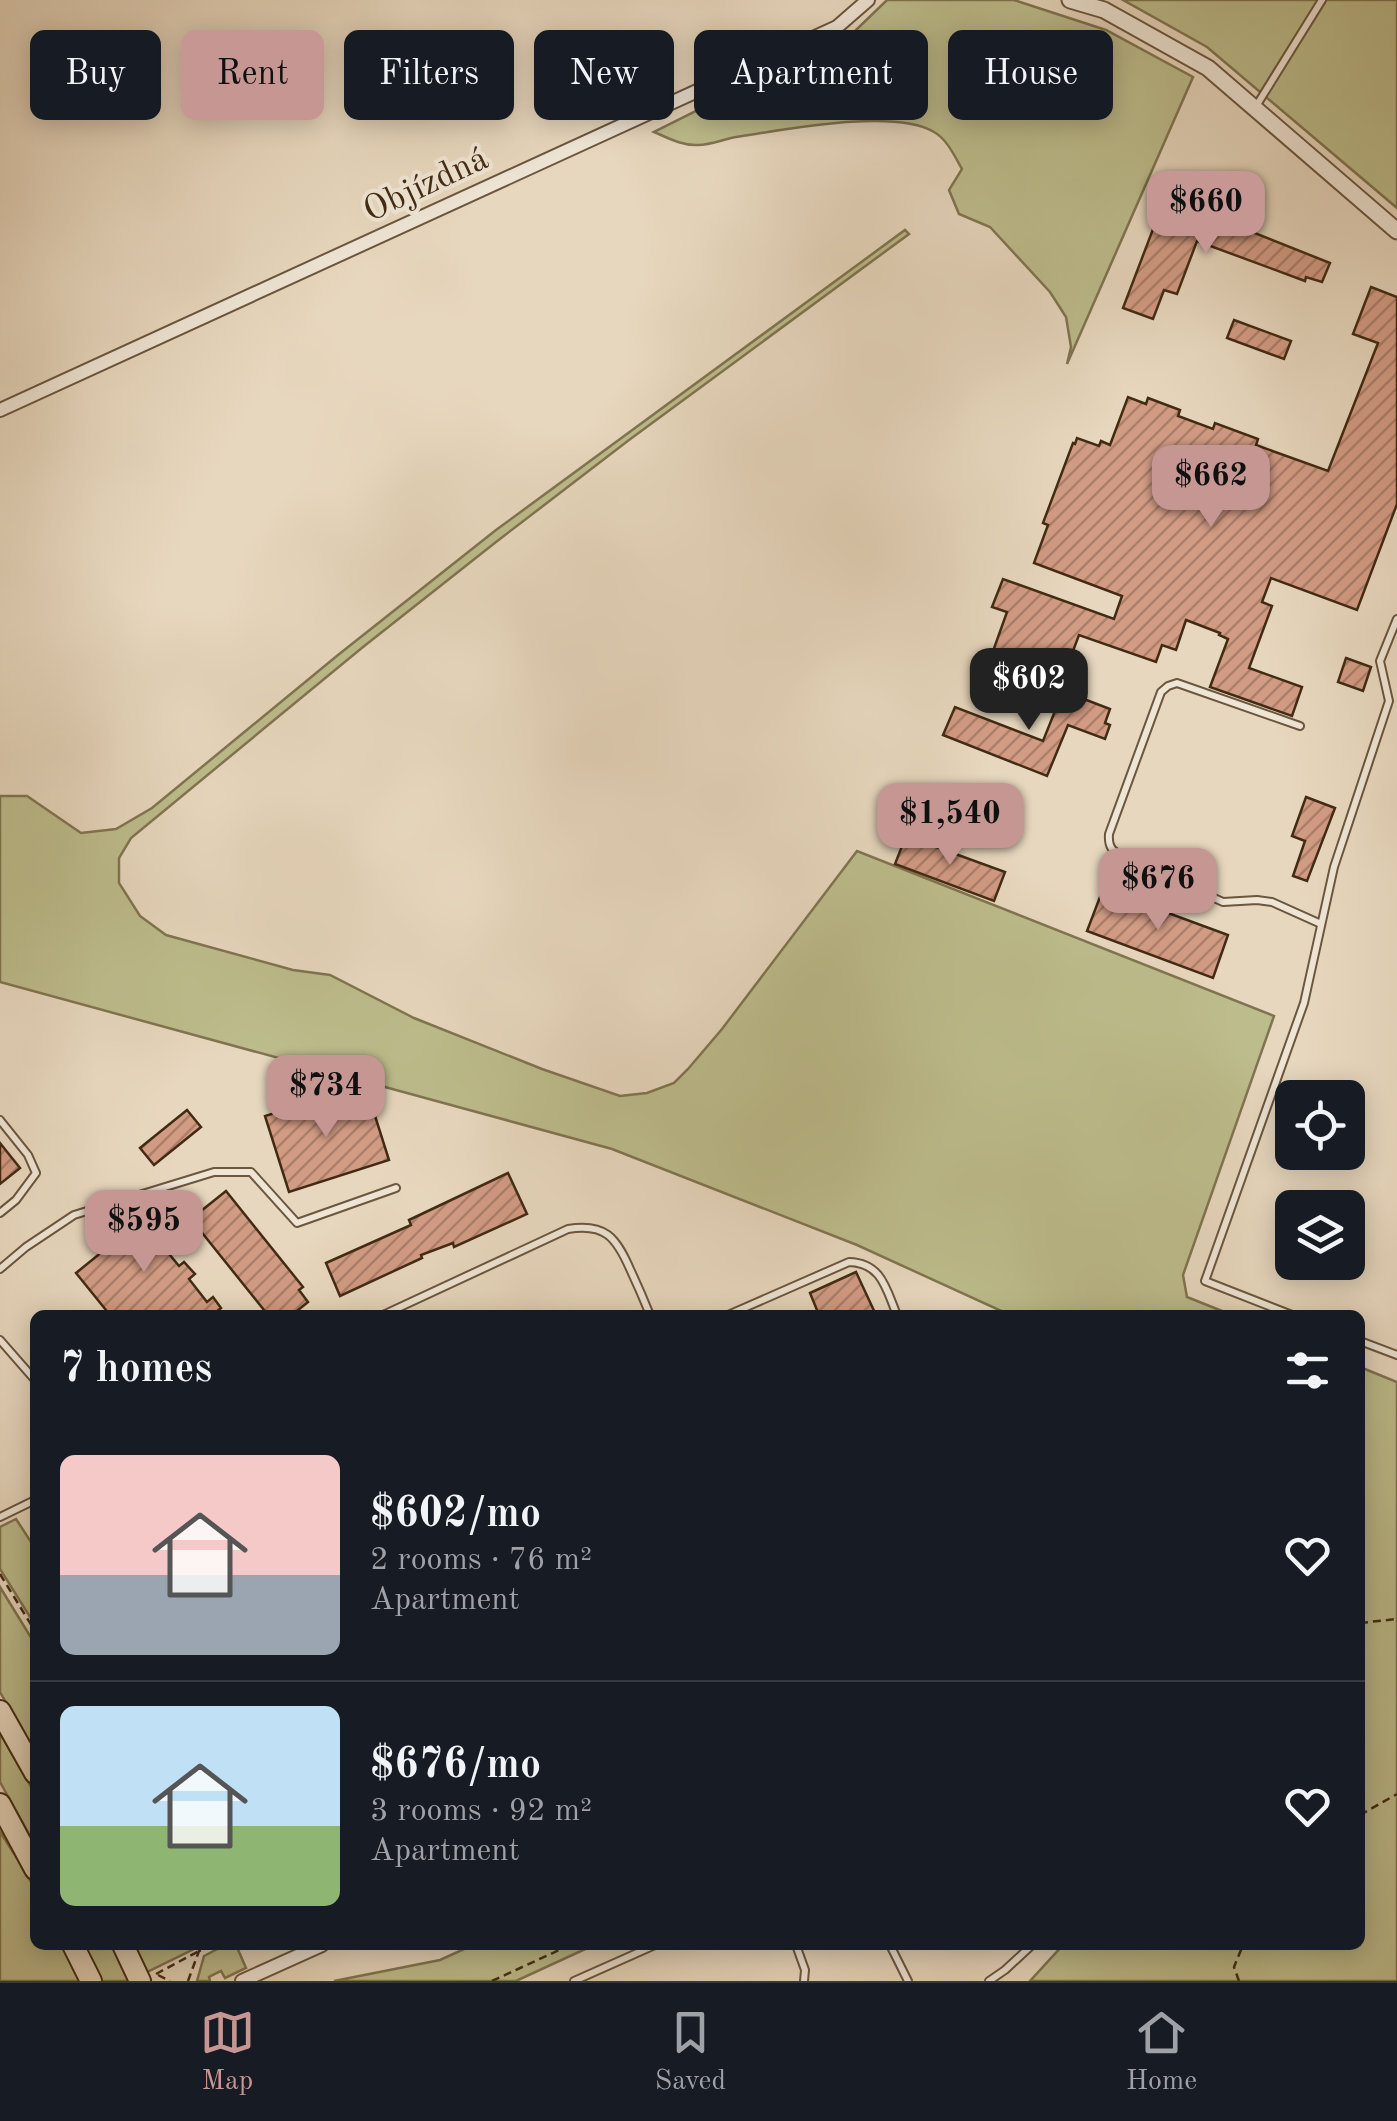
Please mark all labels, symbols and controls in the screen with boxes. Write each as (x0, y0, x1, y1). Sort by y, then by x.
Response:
chip: Buy (30, 30, 161, 120)
chip: Rent (181, 30, 324, 120)
chip: Filters (344, 30, 514, 120)
chip: New (534, 30, 674, 120)
chip: Apartment (694, 30, 928, 120)
chip: House (948, 30, 1113, 120)
street label: Objízdná (358, 141, 494, 229)
pin: $660 (1147, 171, 1265, 256)
text: $660 (1169, 187, 1243, 219)
pin: $662 (1152, 445, 1270, 530)
text: $662 (1174, 461, 1248, 493)
pin: $602 (970, 648, 1088, 733)
text: $602 (992, 664, 1066, 696)
pin: $1,540 (869, 783, 1031, 868)
text: $1,540 (899, 799, 1001, 831)
pin: $676 (1099, 848, 1217, 933)
text: $676 (1121, 864, 1195, 896)
pin: $734 (267, 1055, 385, 1140)
text: $734 (289, 1071, 363, 1103)
map controls (1275, 1080, 1365, 1280)
button: locate (1275, 1080, 1365, 1170)
pin: $595 (85, 1190, 203, 1275)
button: layers (1275, 1190, 1365, 1280)
text: $595 (107, 1206, 181, 1238)
icon: filters (1280, 1343, 1335, 1398)
text: 7 homes (60, 1349, 212, 1391)
text: $602/mo (370, 1494, 541, 1536)
icon: home (140, 1495, 260, 1615)
icon: heart (1280, 1528, 1335, 1583)
text: 2 rooms · 76 m² (370, 1545, 592, 1577)
text: Apartment (370, 1585, 520, 1617)
text: $676/mo (370, 1745, 541, 1787)
icon: home (140, 1746, 260, 1866)
icon: heart (1280, 1779, 1335, 1834)
text: 3 rooms · 92 m² (370, 1796, 592, 1828)
text: Apartment (370, 1836, 520, 1868)
tab: Map (200, 2005, 255, 2100)
tab: Saved (655, 2005, 726, 2100)
tab: Home (1126, 2005, 1197, 2100)

